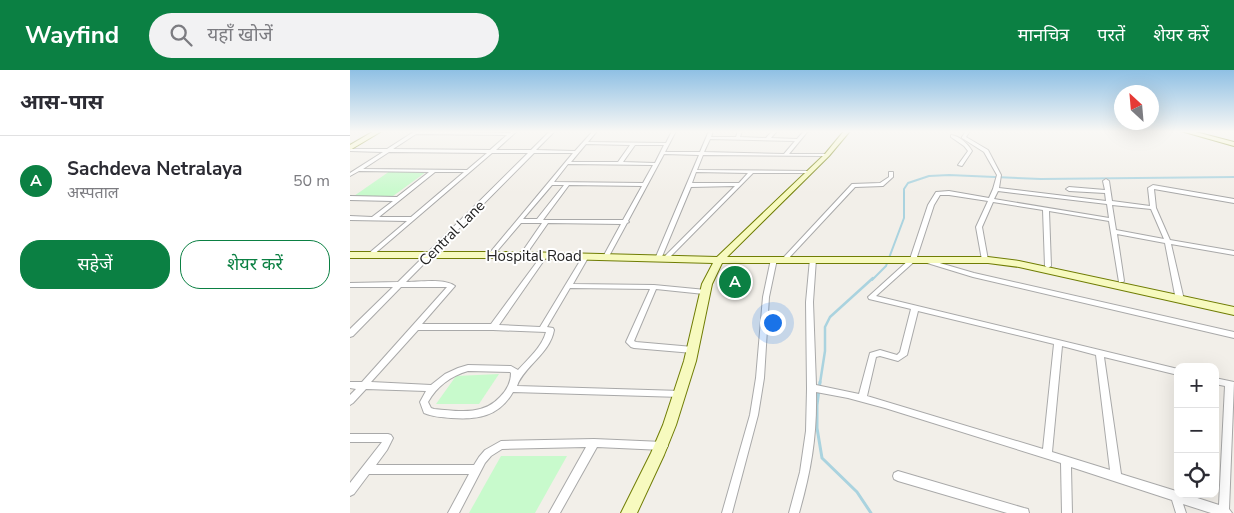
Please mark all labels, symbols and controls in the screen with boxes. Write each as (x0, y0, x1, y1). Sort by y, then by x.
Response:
search box (149, 13, 499, 58)
text: Wayfind (25, 19, 119, 51)
icon: search (167, 21, 195, 49)
text: यहाँ खोजें (207, 22, 273, 48)
text: मानचित्र (1018, 23, 1069, 47)
text: परतें (1097, 23, 1125, 47)
text: शेयर करें (1153, 23, 1209, 47)
north arrow (1114, 85, 1159, 130)
text: आस-पास (20, 88, 103, 116)
text: Sachdeva Netralaya (67, 156, 242, 182)
text: A (30, 170, 42, 192)
text: 50 m (293, 170, 330, 192)
text: अस्पताल (67, 182, 119, 204)
street label: Central Lane (415, 196, 489, 270)
button: सहेजें (20, 240, 170, 289)
button: शेयर करें (180, 240, 330, 289)
street label: Hospital Road (486, 246, 582, 266)
pin: A (719, 263, 751, 301)
your location (760, 310, 786, 336)
map controls (1174, 363, 1219, 498)
button: + (1174, 363, 1219, 408)
button: − (1174, 408, 1219, 453)
button: locate (1174, 453, 1219, 498)

